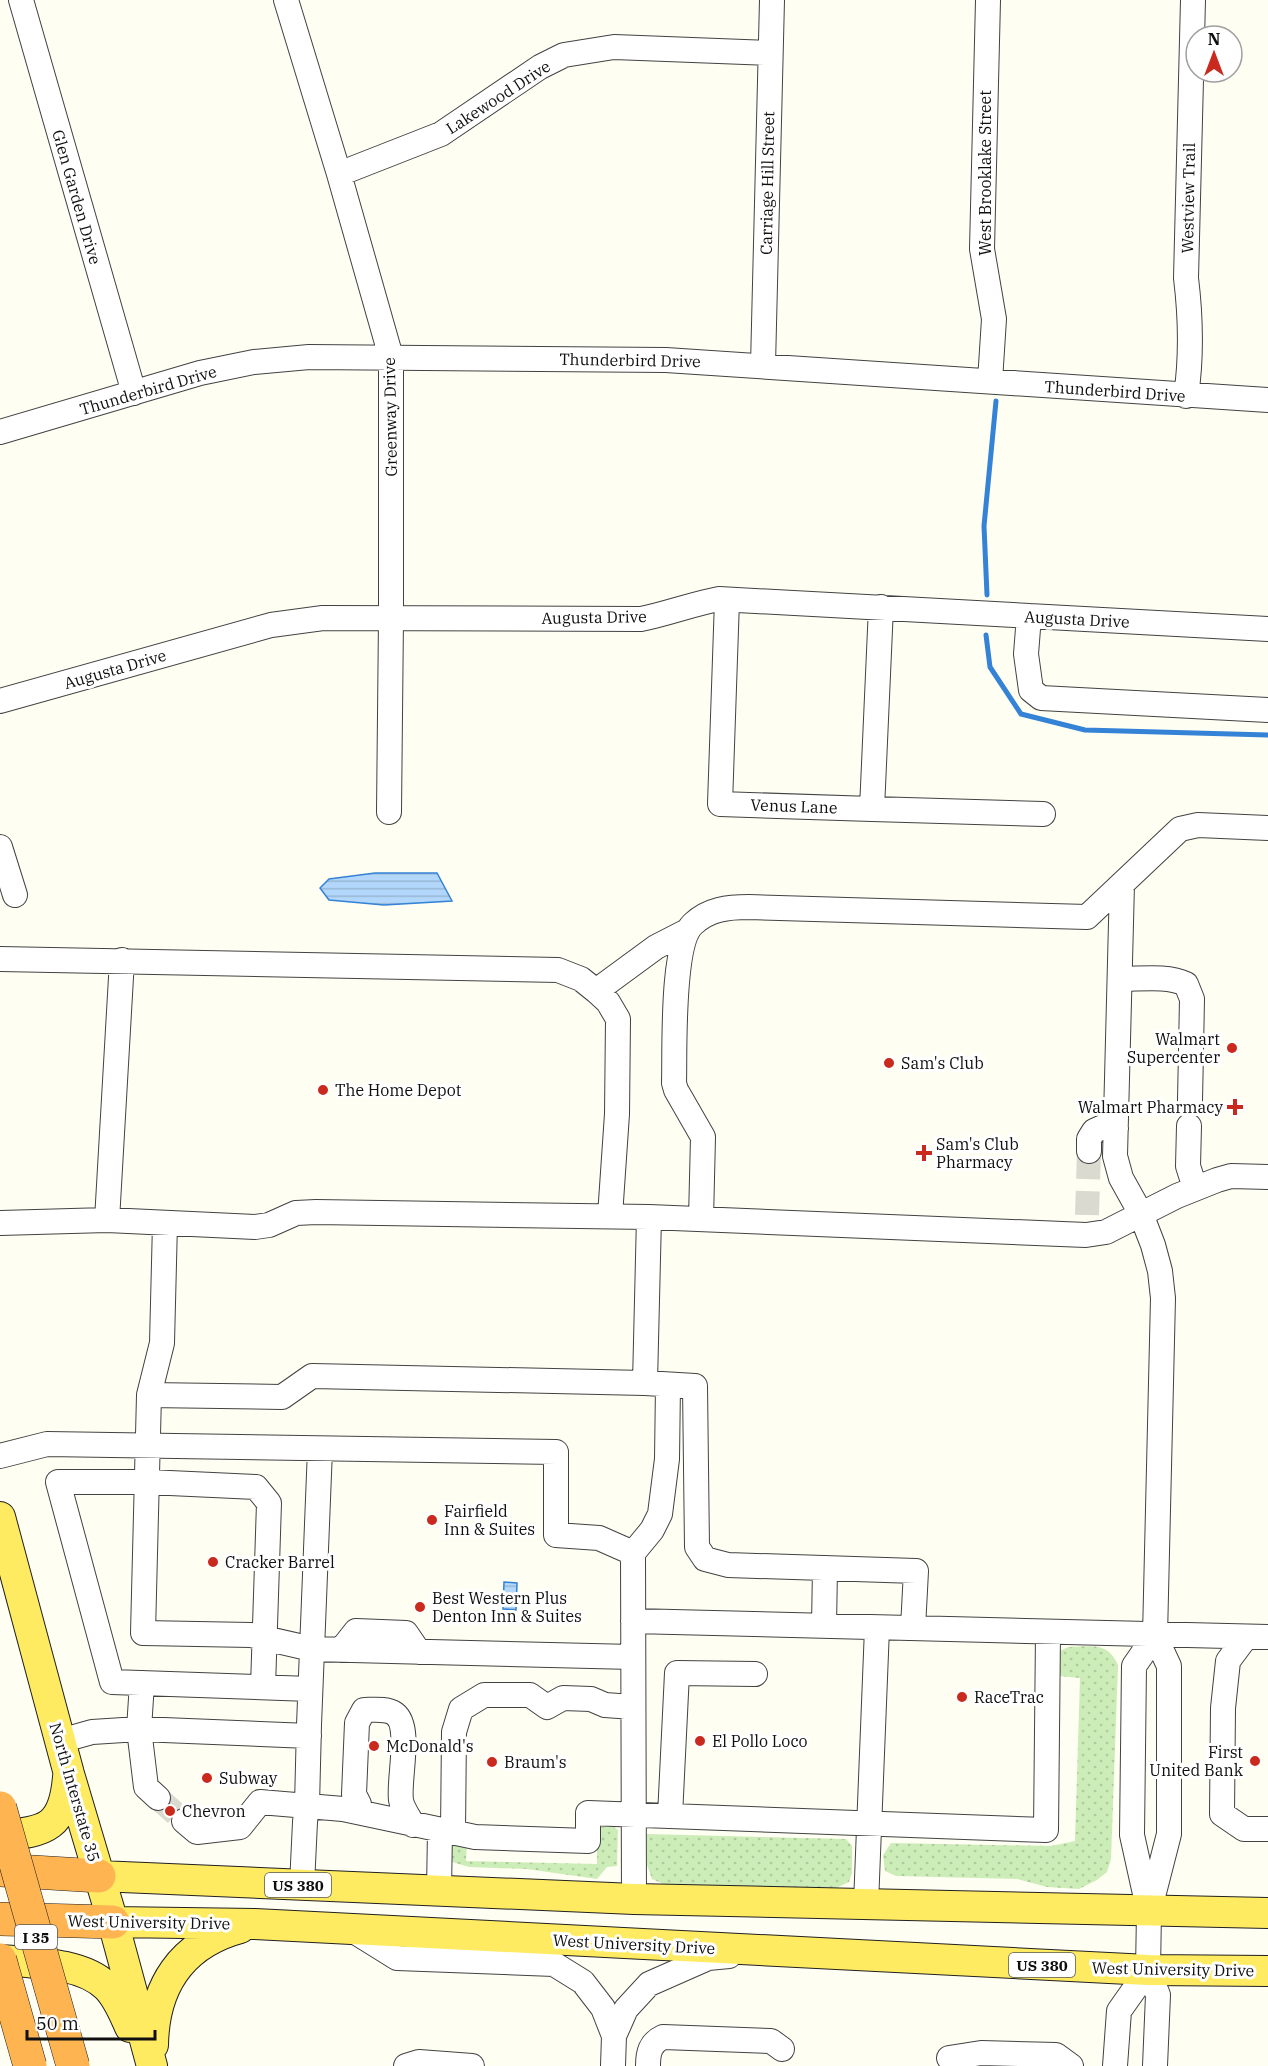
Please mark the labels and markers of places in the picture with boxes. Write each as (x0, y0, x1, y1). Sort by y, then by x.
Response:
place label: Walmart Supercenter (1127, 1029, 1220, 1067)
marker: Walmart Supercenter (1225, 1041, 1239, 1055)
place label: Sam's Club (901, 1053, 984, 1073)
marker: Sam's Club (882, 1056, 896, 1070)
place label: The Home Depot (335, 1080, 462, 1100)
marker: The Home Depot (316, 1083, 330, 1097)
place label: Walmart Pharmacy (1078, 1097, 1223, 1117)
marker: Walmart Pharmacy (1228, 1100, 1242, 1114)
place label: Sam's Club Pharmacy (936, 1134, 1019, 1172)
marker: Sam's Club Pharmacy (917, 1146, 931, 1160)
place label: Fairfield Inn & Suites (444, 1501, 535, 1539)
marker: Fairfield Inn & Suites (425, 1513, 439, 1527)
place label: Cracker Barrel (225, 1552, 335, 1572)
marker: Cracker Barrel (206, 1555, 220, 1569)
place label: Best Western Plus Denton Inn & Suites (432, 1588, 582, 1626)
marker: Best Western Plus Denton Inn & Suites (413, 1600, 427, 1614)
place label: RaceTrac (974, 1687, 1044, 1707)
marker: RaceTrac (955, 1690, 969, 1704)
place label: El Pollo Loco (712, 1731, 808, 1751)
marker: El Pollo Loco (693, 1734, 707, 1748)
place label: McDonald's (386, 1736, 474, 1756)
marker: McDonald's (367, 1739, 381, 1753)
place label: First United Bank (1149, 1742, 1244, 1780)
place label: Braum's (504, 1752, 567, 1772)
marker: First United Bank (1248, 1754, 1262, 1768)
marker: Braum's (485, 1755, 499, 1769)
place label: Subway (219, 1768, 278, 1788)
marker: Subway (200, 1771, 214, 1785)
place label: Chevron (182, 1801, 246, 1821)
marker: Chevron (163, 1804, 177, 1818)

